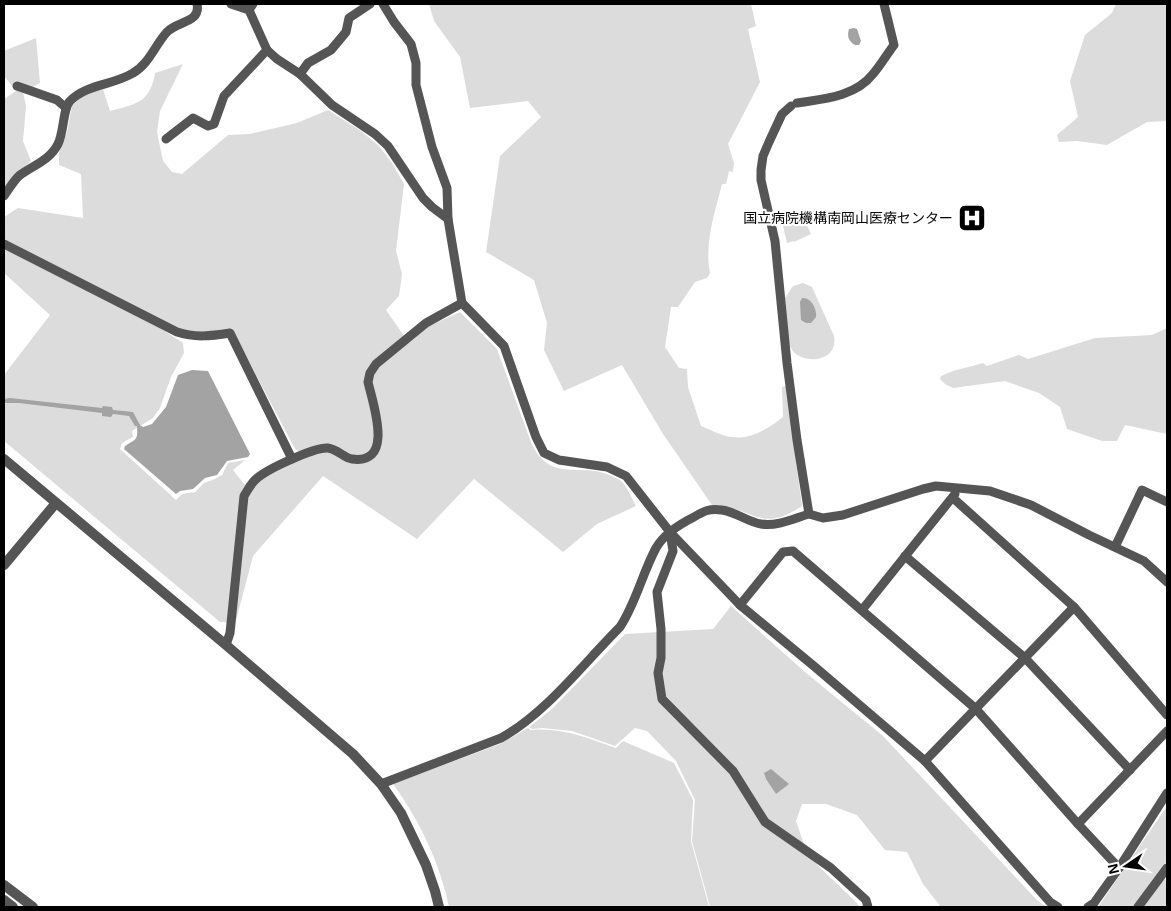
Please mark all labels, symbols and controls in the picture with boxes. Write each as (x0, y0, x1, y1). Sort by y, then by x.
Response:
hospital icon: 国立病院機構南岡山医療センター (957, 203, 987, 233)
place label: 国立病院機構南岡山医療センター (743, 210, 953, 226)
north arrow (1101, 841, 1151, 891)
text: N (1104, 862, 1122, 876)

